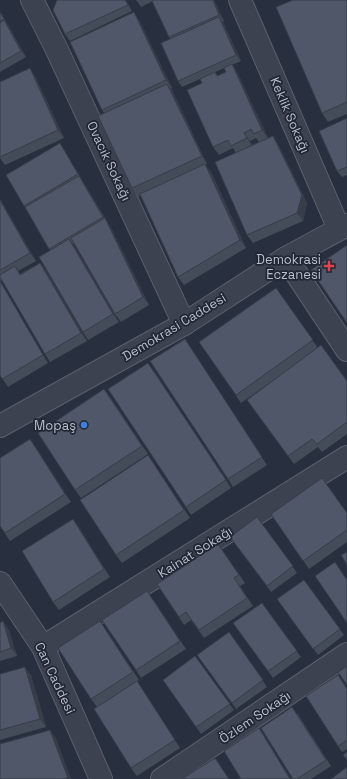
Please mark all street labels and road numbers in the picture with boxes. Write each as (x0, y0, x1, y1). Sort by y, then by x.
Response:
street label: Keklik Sokağı (266, 75, 314, 155)
street label: Ovacık Sokağı (83, 119, 135, 203)
street label: Demokrasi Caddesi (119, 289, 229, 365)
street label: Kainat Sokağı (155, 522, 235, 582)
street label: Can Caddesi (31, 639, 79, 717)
street label: Özlem Sokağı (216, 687, 294, 747)

